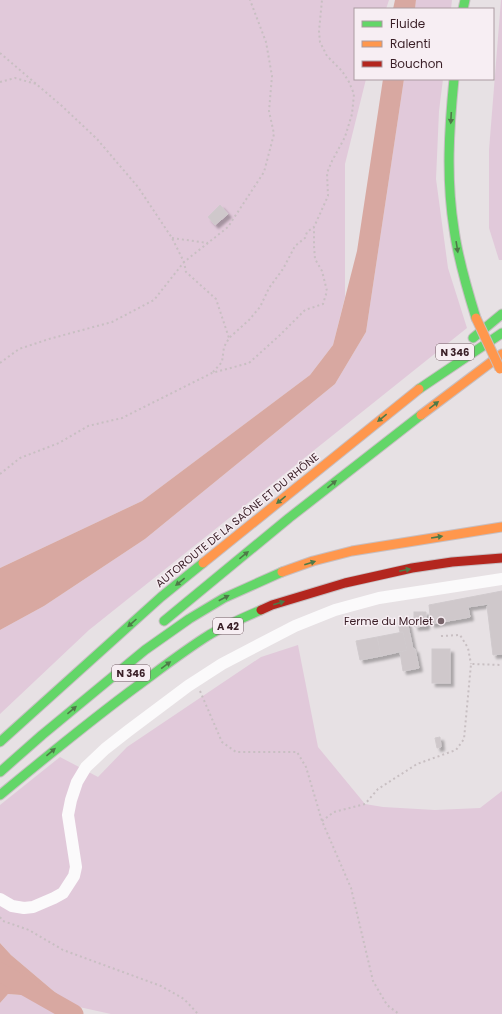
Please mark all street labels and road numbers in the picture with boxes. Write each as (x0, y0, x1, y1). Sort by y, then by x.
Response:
road number: N 346 (436, 344, 474, 360)
street label: AUTOROUTE DE LA SAÔNE ET DU RHÔNE (152, 449, 322, 591)
road number: A 42 (213, 618, 243, 634)
road number: N 346 (112, 665, 150, 681)

